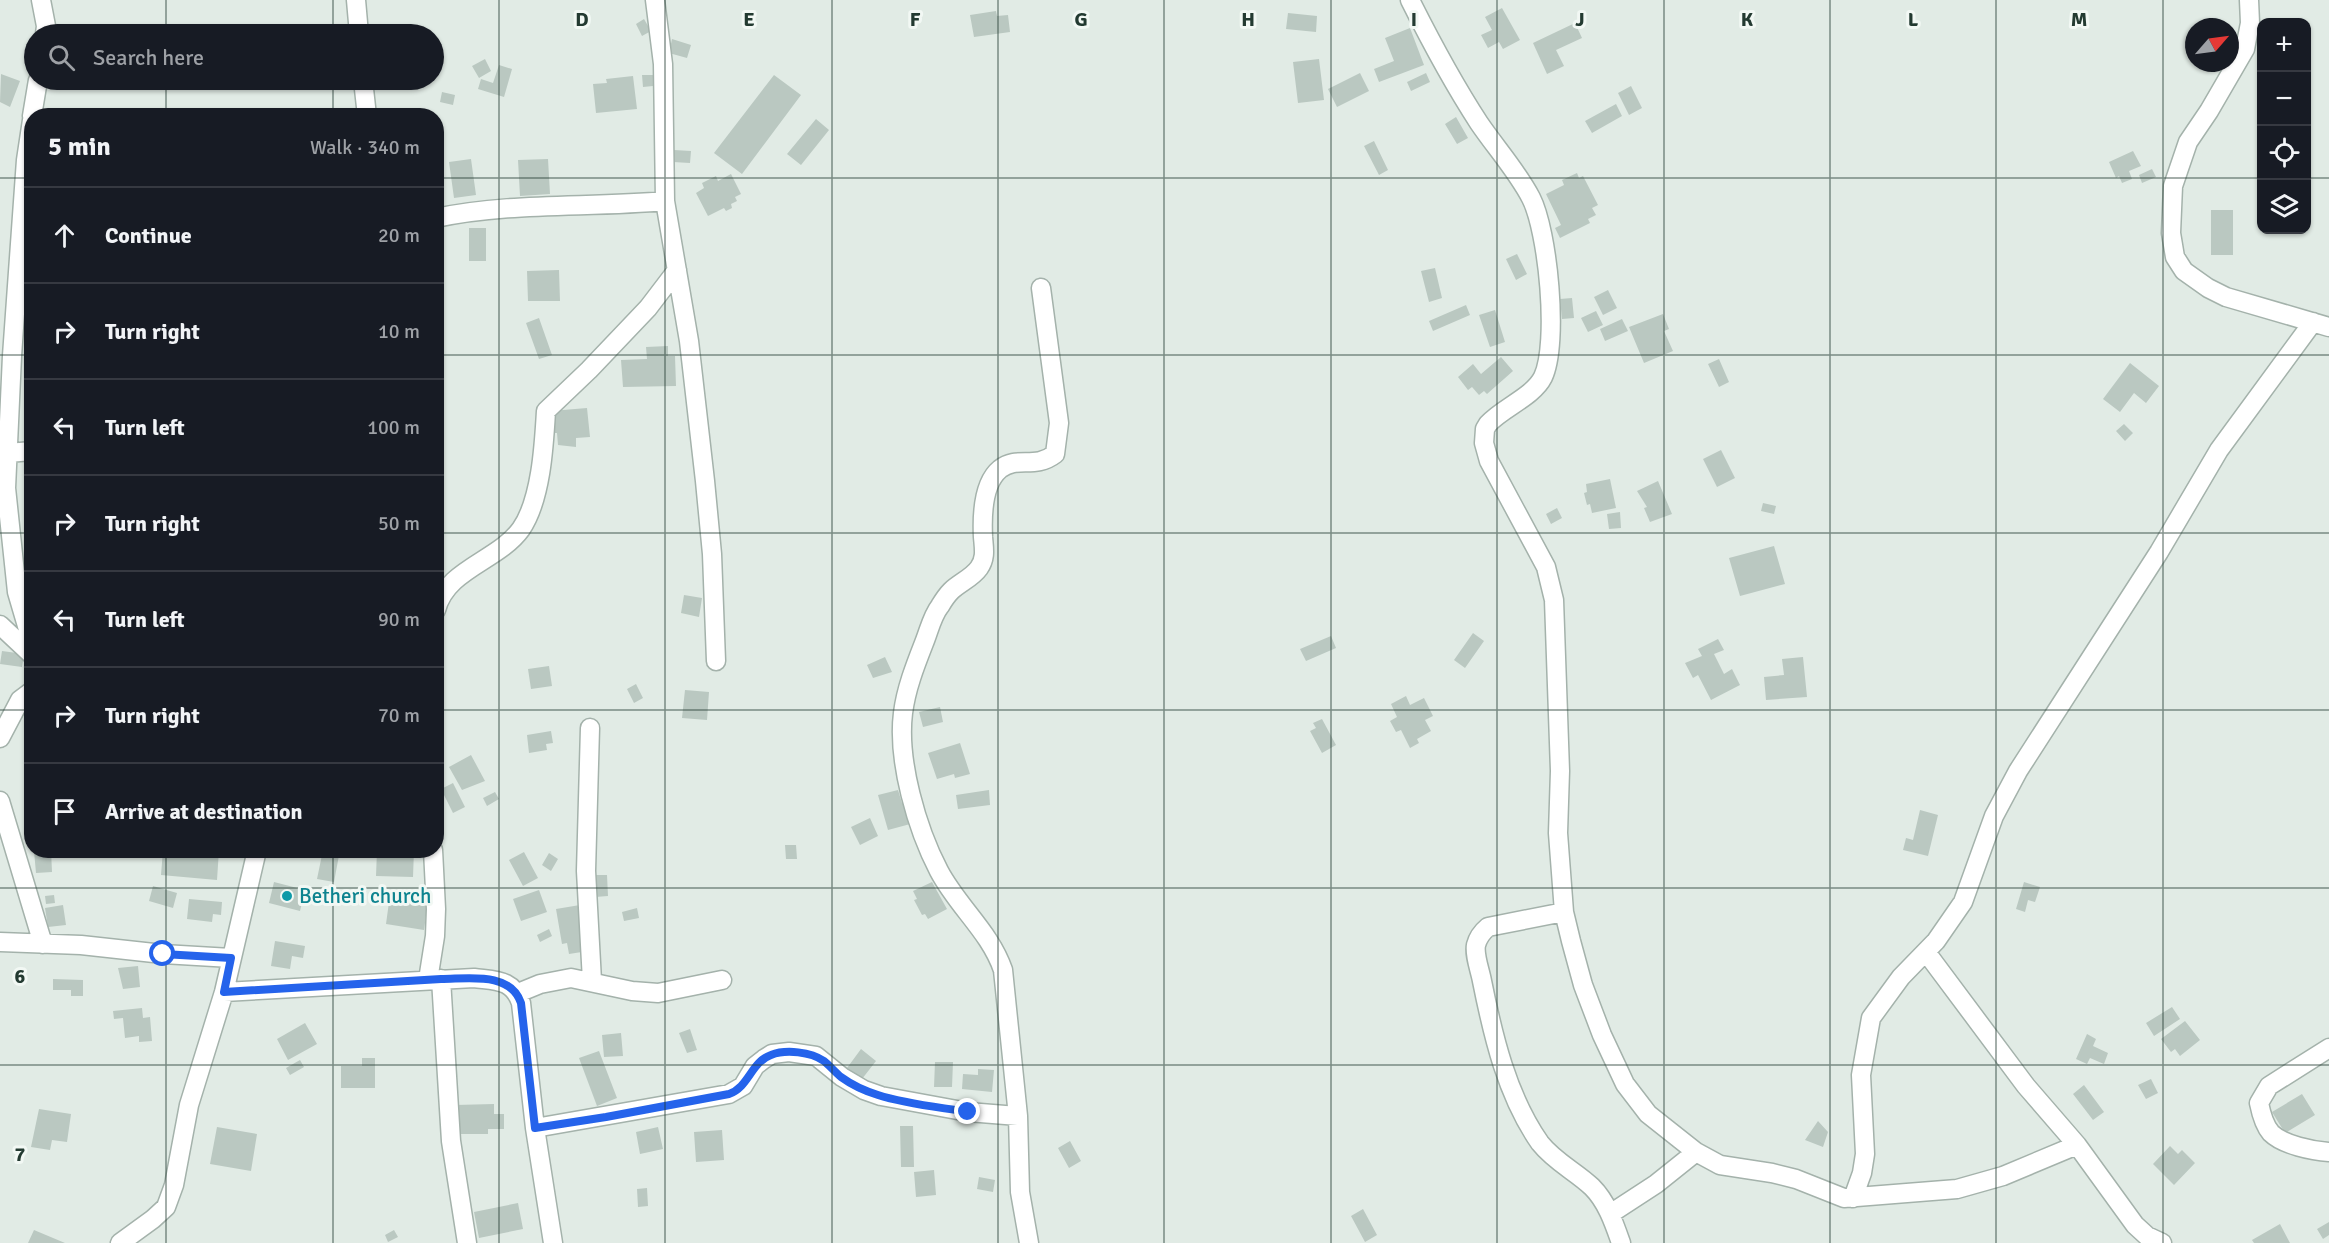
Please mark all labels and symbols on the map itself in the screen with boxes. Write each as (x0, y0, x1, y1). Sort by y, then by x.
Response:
text: D (575, 7, 589, 32)
text: E (743, 7, 755, 32)
text: F (910, 7, 921, 32)
text: G (1074, 7, 1088, 32)
text: H (1241, 7, 1255, 32)
text: I (1411, 7, 1417, 32)
text: J (1575, 7, 1585, 32)
text: K (1741, 7, 1754, 32)
text: L (1908, 7, 1919, 32)
text: M (2071, 7, 2087, 32)
north arrow (2185, 18, 2239, 72)
place label: Betheri church (299, 883, 431, 909)
marker: Betheri church (280, 889, 294, 903)
route start (149, 940, 175, 966)
text: 6 (15, 964, 26, 989)
route end (954, 1098, 980, 1124)
text: 7 (15, 1142, 26, 1167)

